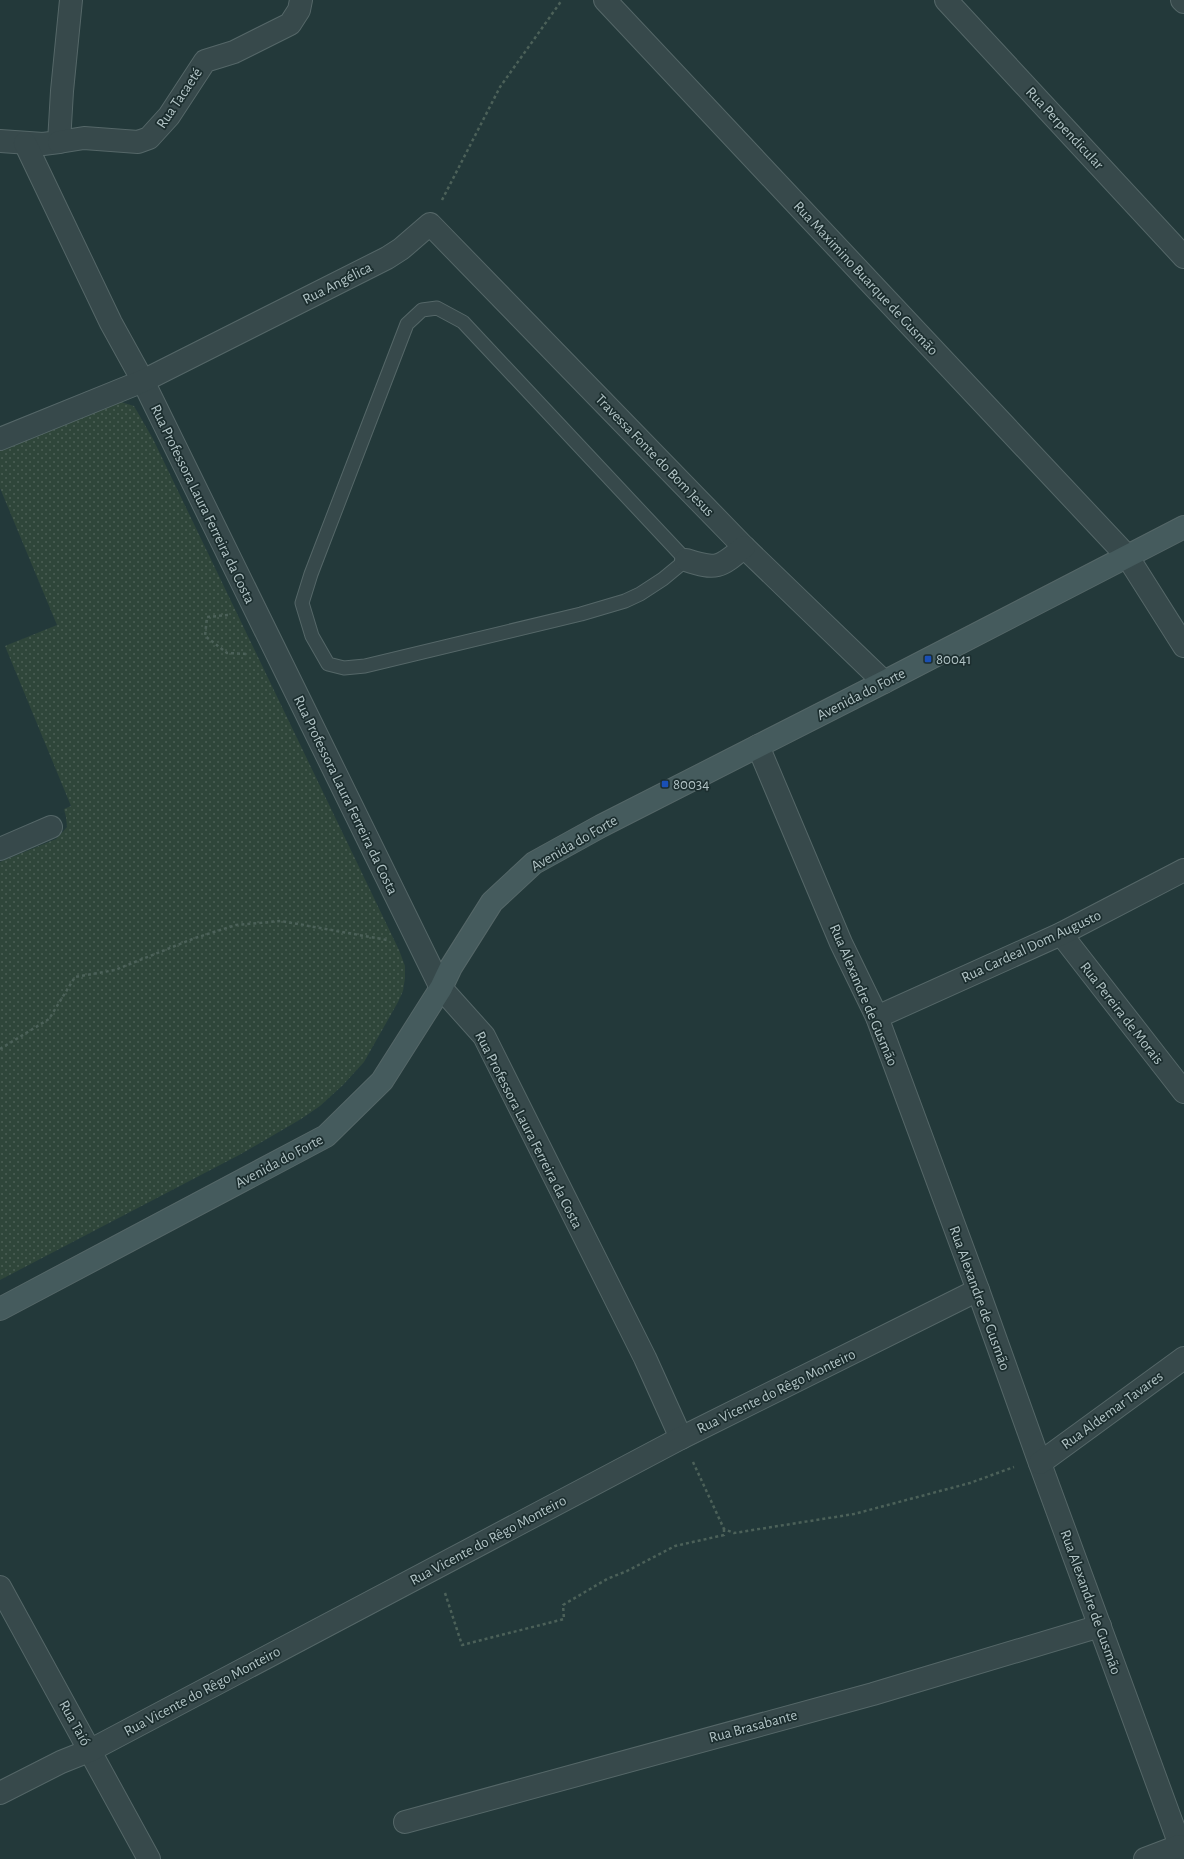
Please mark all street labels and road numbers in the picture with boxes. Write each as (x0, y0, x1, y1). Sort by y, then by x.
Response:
street label: Rua Tacaeté (154, 65, 205, 131)
street label: Rua Perpendicular (1023, 84, 1107, 172)
street label: Rua Maximino Buarque de Gusmão (790, 198, 941, 358)
street label: Rua Angélica (300, 260, 374, 307)
street label: Travessa Fonte do Bom Jesus (592, 391, 717, 519)
street label: Rua Professora Laura Ferreira da Costa (148, 402, 257, 606)
street label: Avenida do Forte (815, 666, 908, 723)
street label: Rua Professora Laura Ferreira da Costa (291, 693, 400, 897)
street label: Avenida do Forte (528, 813, 620, 874)
street label: Rua Cardeal Dom Augusto (959, 908, 1103, 985)
street label: Rua Alexandre de Gusmão (827, 922, 900, 1068)
street label: Rua Pereira de Morais (1077, 959, 1166, 1067)
street label: Rua Professora Laura Ferreira da Costa (472, 1029, 585, 1231)
street label: Avenida do Forte (233, 1132, 326, 1191)
street label: Rua Alexandre de Gusmão (946, 1224, 1013, 1372)
street label: Rua Vicente do Rêgo Monteiro (694, 1346, 858, 1436)
street label: Rua Aldemar Tavares (1059, 1369, 1166, 1452)
street label: Rua Vicente do Rêgo Monteiro (408, 1493, 569, 1588)
street label: Rua Alexandre de Gusmão (1057, 1528, 1124, 1676)
street label: Rua Vicente do Rêgo Monteiro (122, 1644, 283, 1739)
street label: Rua Taió (56, 1698, 93, 1748)
street label: Rua Brasabante (707, 1707, 799, 1745)

